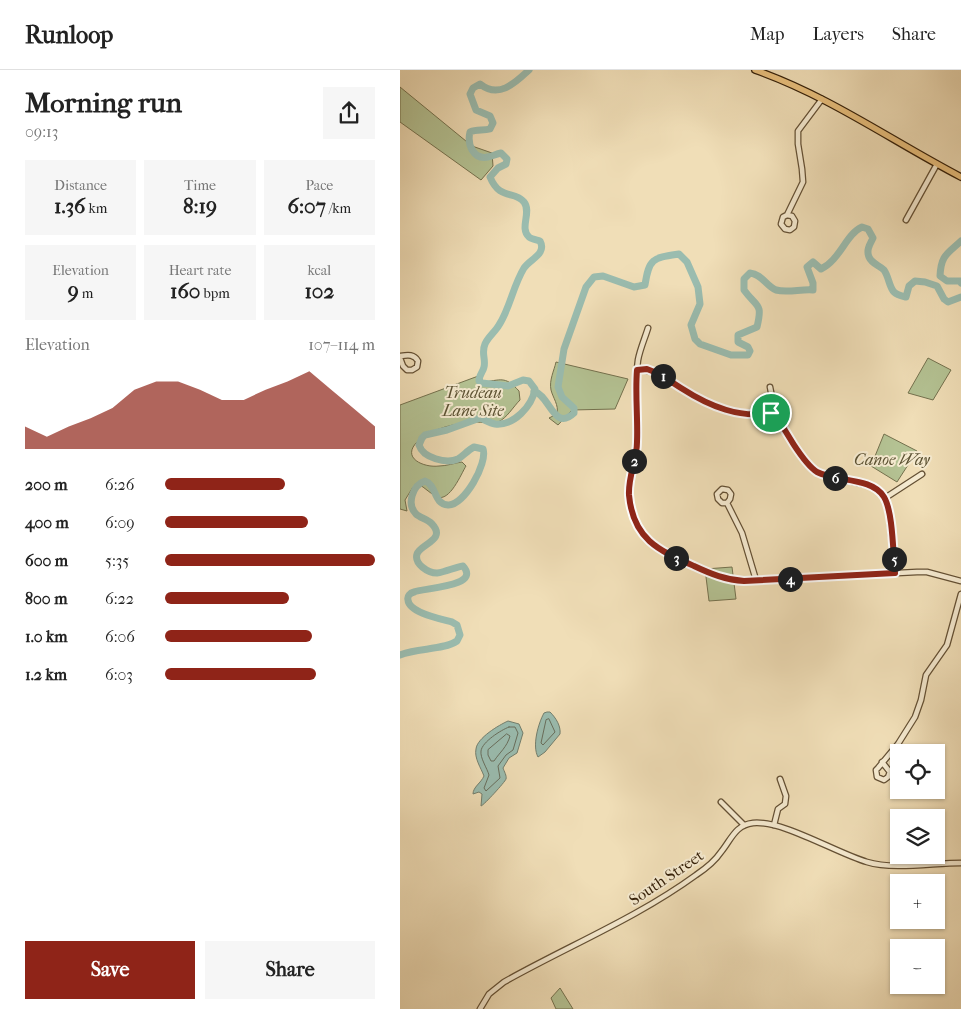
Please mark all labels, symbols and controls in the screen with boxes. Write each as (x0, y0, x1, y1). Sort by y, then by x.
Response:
text: Runloop (25, 21, 113, 49)
text: Map (750, 24, 784, 45)
text: Layers (812, 24, 864, 45)
text: Share (892, 24, 936, 45)
text: Morning run (25, 86, 182, 119)
button: share (323, 87, 375, 139)
text: 09:13 (25, 122, 58, 141)
text: Distance (54, 177, 107, 194)
text: Time (184, 177, 216, 194)
text: Pace (305, 177, 333, 194)
text: 1.36 (54, 194, 86, 218)
text: 8:19 (183, 194, 217, 218)
text: 6:07 (288, 194, 326, 218)
text: km (86, 200, 107, 217)
text: /km (326, 200, 351, 217)
text: Elevation (52, 262, 109, 279)
text: Heart rate (169, 262, 231, 279)
text: kcal (308, 262, 331, 279)
text: 9 (68, 279, 79, 303)
text: 160 (170, 279, 200, 303)
text: 102 (304, 279, 334, 303)
text: m (79, 285, 94, 302)
text: bpm (200, 285, 230, 302)
text: Elevation (25, 335, 90, 354)
text: 107–114 m (308, 335, 375, 354)
pin: 1 (650, 364, 676, 388)
text: 1 (661, 368, 666, 385)
park label: Trudeau Lane Site (441, 383, 504, 420)
pin (750, 392, 792, 434)
icon: arrive (757, 399, 785, 427)
pin: 2 (622, 448, 646, 474)
park label: Canoe Way (854, 450, 930, 469)
text: 2 (631, 453, 638, 470)
pin: 6 (822, 466, 848, 490)
text: 6 (832, 470, 839, 487)
text: 200 m (25, 475, 68, 494)
text: 6:26 (105, 475, 134, 494)
text: 400 m (25, 513, 69, 532)
text: 6:09 (105, 513, 135, 532)
pin: 3 (664, 546, 688, 570)
pin: 5 (882, 546, 906, 572)
text: 3 (674, 550, 679, 567)
text: 600 m (25, 551, 68, 570)
text: 5:35 (105, 551, 129, 570)
text: 5 (891, 551, 898, 568)
pin: 4 (778, 566, 802, 592)
text: 4 (786, 571, 795, 588)
text: 800 m (25, 589, 67, 608)
text: 6:22 (105, 589, 134, 608)
text: 1.0 km (25, 627, 68, 646)
text: 6:06 (105, 627, 135, 646)
text: 1.2 km (25, 665, 67, 684)
text: 6:03 (105, 665, 133, 684)
map controls (890, 744, 945, 994)
button: locate (890, 744, 945, 799)
button: layers (890, 809, 945, 864)
street label: South Street (625, 845, 707, 909)
button: + (890, 874, 945, 929)
button: − (890, 939, 945, 994)
button: Save (25, 941, 195, 999)
button: Share (205, 941, 375, 999)

